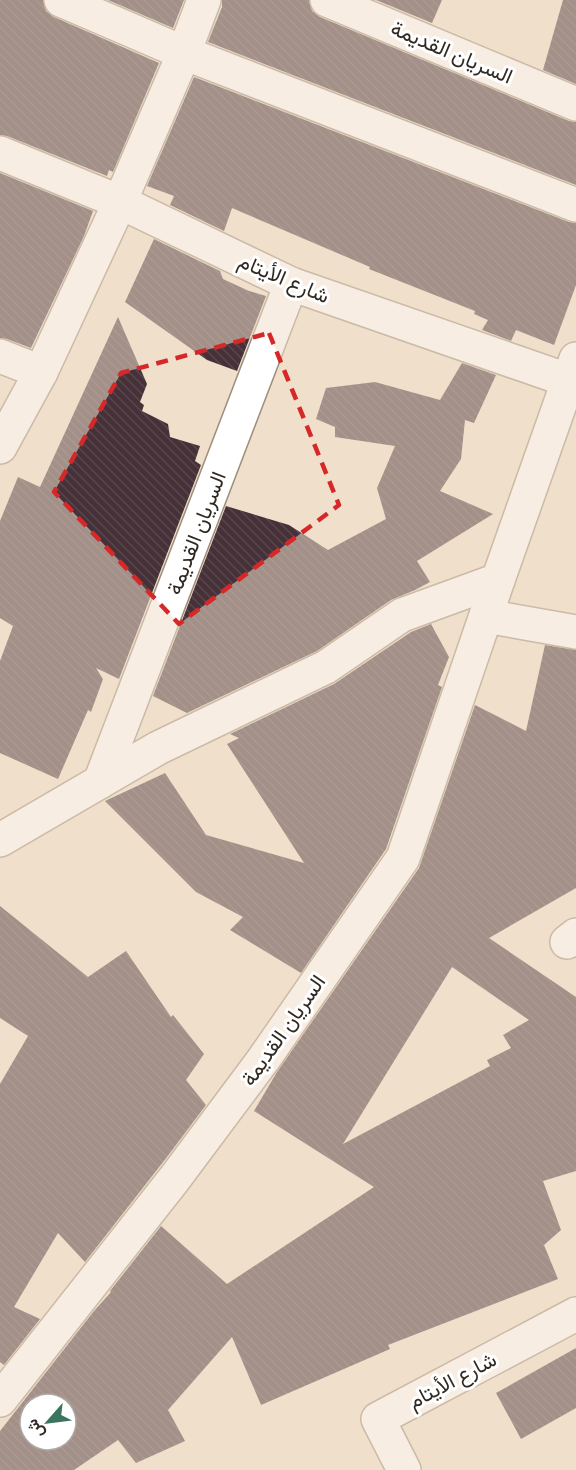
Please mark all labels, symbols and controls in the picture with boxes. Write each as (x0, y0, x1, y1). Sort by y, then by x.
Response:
street label: السريان القديمة (387, 15, 517, 90)
street label: شارع الأيتام (234, 248, 333, 310)
street label: السريان القديمة (161, 468, 232, 598)
street label: السريان القديمة (236, 970, 331, 1091)
street label: شارع الأيتام (404, 1346, 501, 1415)
north arrow (18, 1392, 78, 1452)
text: ش (22, 1416, 48, 1442)

